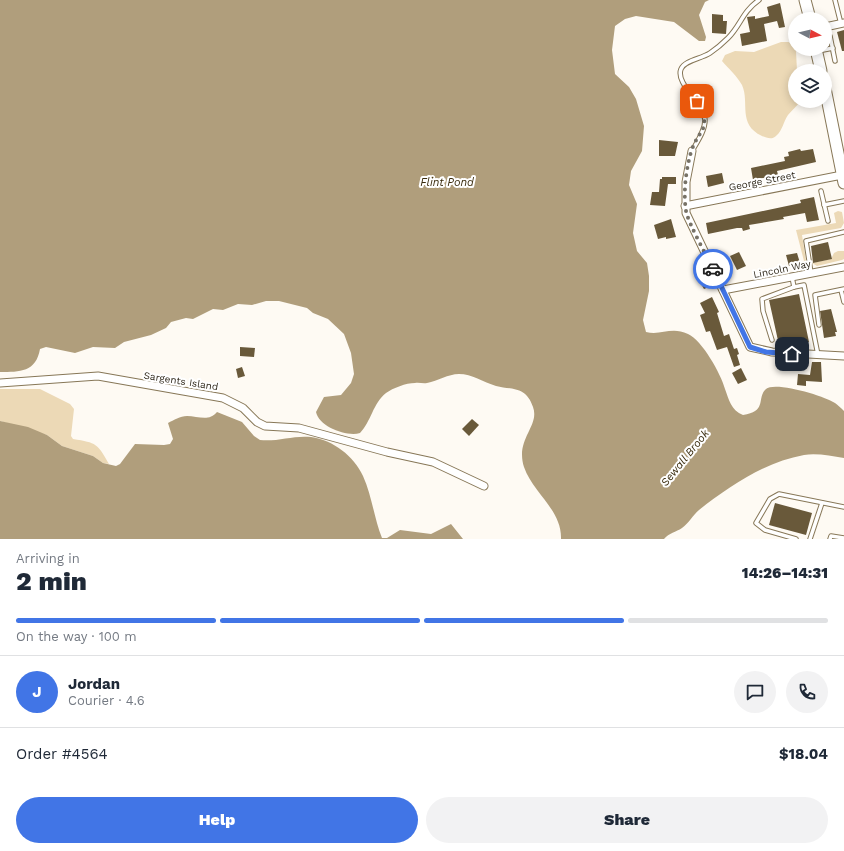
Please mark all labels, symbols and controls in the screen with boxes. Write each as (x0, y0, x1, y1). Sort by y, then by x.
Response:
north arrow (788, 12, 832, 56)
map controls (788, 12, 832, 108)
button: layers (788, 64, 832, 108)
pin (680, 84, 714, 118)
icon: bag (686, 90, 708, 112)
street label: George Street (728, 169, 797, 193)
water label: Flint Pond (420, 176, 475, 189)
courier (693, 249, 733, 289)
icon: car (702, 258, 724, 280)
street label: Lincoln Way (752, 258, 813, 280)
pin (775, 337, 809, 371)
icon: home (781, 343, 803, 365)
street label: Sargents Island (143, 370, 219, 392)
water label: Sewall Brook (658, 426, 712, 489)
text: Arriving in (16, 551, 80, 566)
text: 14:26–14:31 (742, 564, 828, 582)
text: 2 min (16, 566, 87, 596)
text: On the way · 100 m (16, 629, 137, 644)
button: chat (734, 671, 776, 713)
button: phone (786, 671, 828, 713)
text: Jordan (68, 675, 120, 693)
text: J (32, 683, 42, 701)
text: Courier · 4.6 (68, 693, 145, 708)
text: Order #4564 (16, 745, 108, 763)
text: $18.04 (779, 745, 828, 763)
button: Help (16, 797, 418, 843)
button: Share (426, 797, 828, 843)

